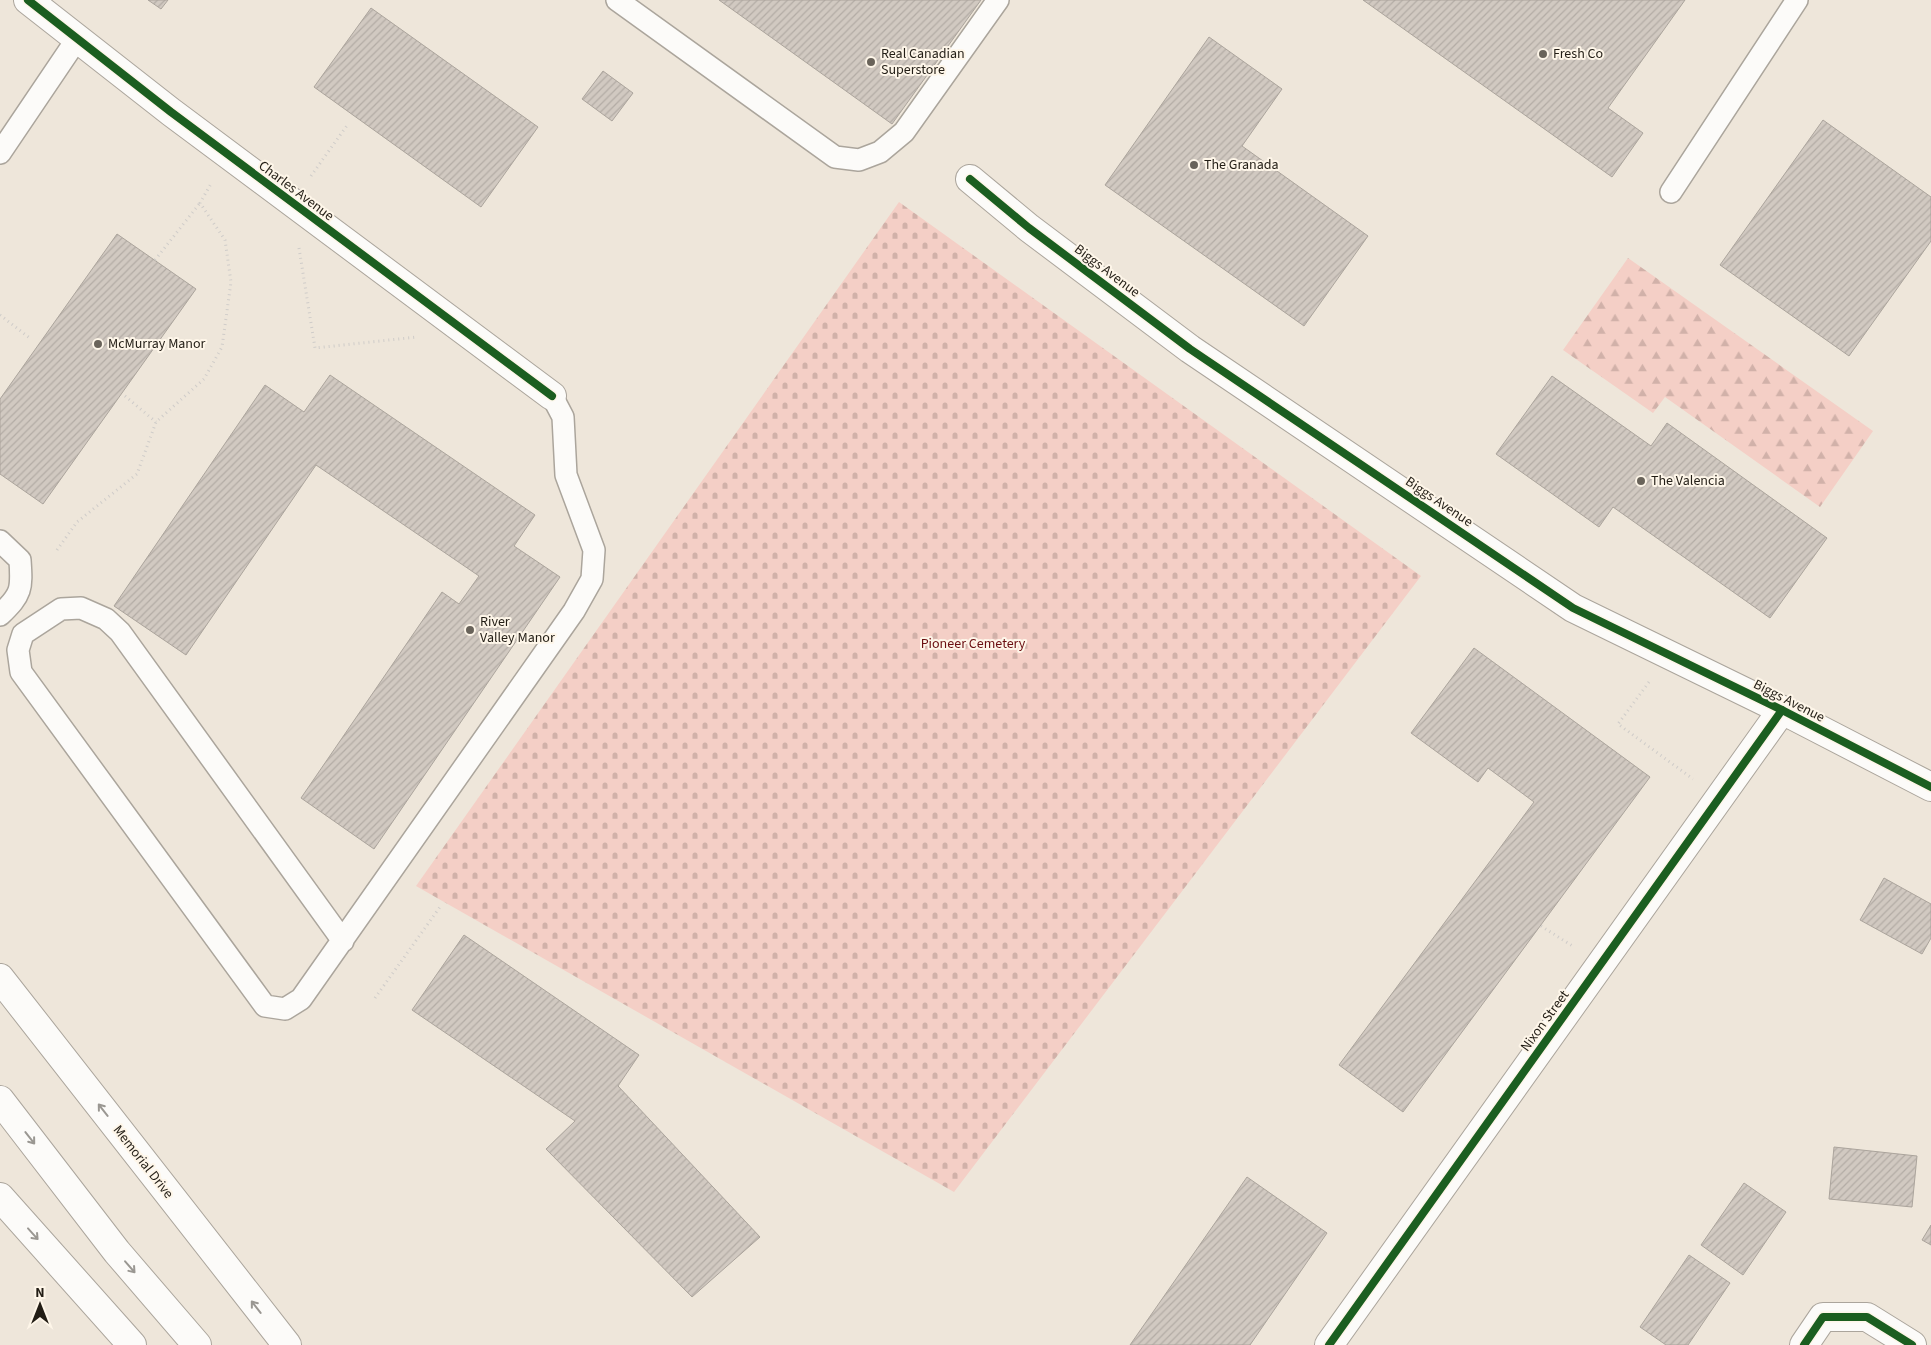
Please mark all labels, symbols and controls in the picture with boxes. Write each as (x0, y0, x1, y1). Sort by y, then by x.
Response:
place label: Real Canadian Superstore (881, 44, 965, 80)
place label: Fresh Co (1553, 44, 1603, 64)
marker: Fresh Co (1537, 48, 1549, 60)
marker: Real Canadian Superstore (865, 56, 877, 68)
place label: The Granada (1204, 155, 1279, 175)
street label: Charles Avenue (254, 156, 338, 226)
marker: The Granada (1188, 159, 1200, 171)
street label: Biggs Avenue (1070, 240, 1144, 302)
place label: McMurray Manor (108, 334, 206, 354)
marker: McMurray Manor (92, 338, 104, 350)
place label: The Valencia (1651, 471, 1725, 491)
street label: Biggs Avenue (1401, 472, 1477, 532)
marker: The Valencia (1635, 475, 1647, 487)
place label: River Valley Manor (480, 612, 555, 648)
marker: River Valley Manor (464, 624, 476, 636)
park label: Pioneer Cemetery (921, 634, 1026, 654)
street label: Biggs Avenue (1750, 674, 1828, 728)
street label: Nixon Street (1516, 986, 1574, 1056)
one-way arrow (97, 1103, 108, 1116)
street label: Memorial Drive (108, 1121, 178, 1203)
one-way arrow (24, 1131, 35, 1144)
one-way arrow (27, 1227, 38, 1240)
one-way arrow (124, 1260, 135, 1273)
north arrow (15, 1280, 65, 1330)
text: N (35, 1283, 45, 1303)
one-way arrow (251, 1300, 262, 1313)

